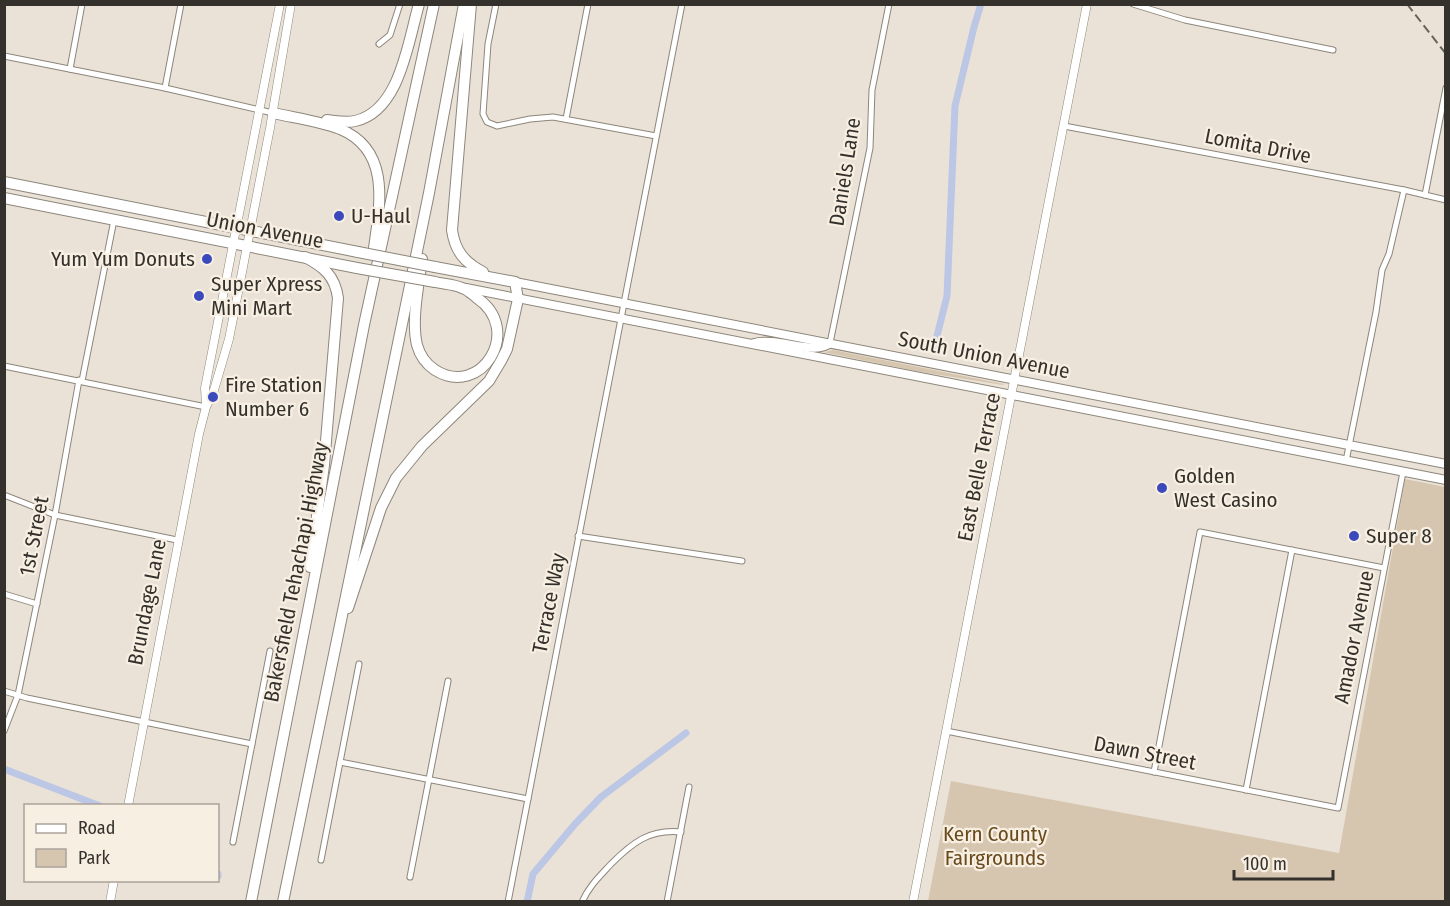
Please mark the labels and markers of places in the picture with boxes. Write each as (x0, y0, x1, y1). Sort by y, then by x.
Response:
place label: U-Haul (351, 203, 411, 229)
marker: U-Haul (332, 209, 346, 223)
place label: Yum Yum Donuts (51, 246, 195, 272)
marker: Yum Yum Donuts (200, 252, 214, 266)
place label: Super Xpress Mini Mart (211, 271, 323, 321)
marker: Super Xpress Mini Mart (192, 289, 206, 303)
place label: Fire Station Number 6 (225, 372, 323, 422)
marker: Fire Station Number 6 (206, 390, 220, 404)
place label: Golden West Casino (1174, 463, 1278, 513)
marker: Golden West Casino (1155, 481, 1169, 495)
place label: Super 8 (1366, 523, 1432, 549)
marker: Super 8 (1347, 529, 1361, 543)

